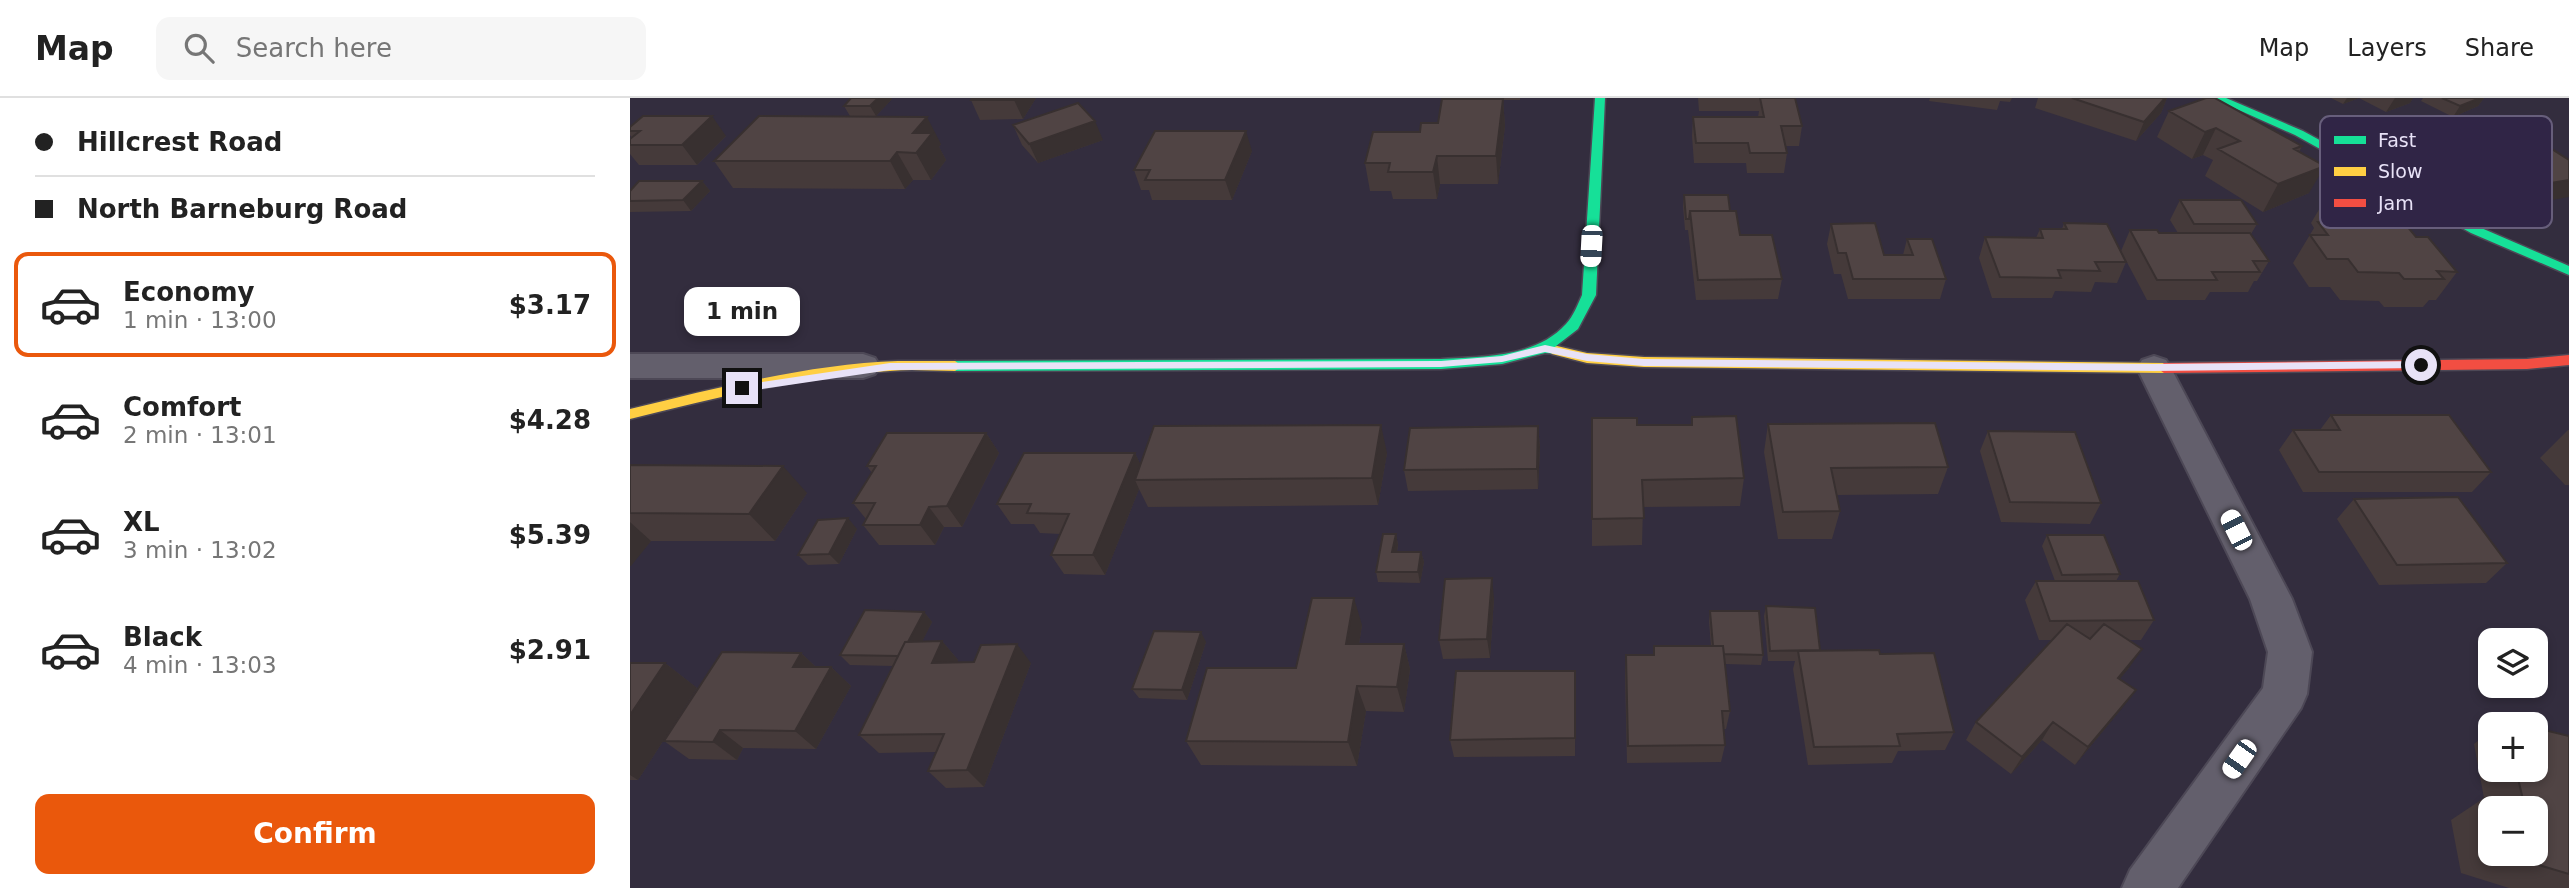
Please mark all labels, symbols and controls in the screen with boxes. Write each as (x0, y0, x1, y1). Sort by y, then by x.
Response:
search box (156, 17, 646, 80)
text: Map (35, 29, 114, 68)
icon: search (180, 29, 218, 67)
text: Search here (236, 33, 392, 63)
text: Map (2259, 34, 2309, 62)
text: Layers (2347, 34, 2427, 62)
text: Share (2465, 34, 2534, 62)
legend (2320, 116, 2552, 228)
text: Hillcrest Road (77, 127, 282, 157)
text: Fast (2378, 129, 2416, 151)
text: Slow (2378, 160, 2423, 182)
text: Jam (2377, 192, 2414, 214)
text: North Barneburg Road (77, 194, 407, 224)
car (1580, 224, 1603, 268)
icon: car (39, 273, 102, 336)
text: Economy (123, 277, 254, 307)
callout: 1 min (684, 286, 800, 336)
text: $3.17 (509, 290, 591, 320)
text: 1 min (706, 298, 778, 324)
text: 1 min · 13:00 (123, 307, 277, 333)
route start (2405, 349, 2437, 381)
route end (726, 372, 758, 404)
icon: car (39, 388, 102, 451)
text: Comfort (123, 392, 241, 422)
text: $4.28 (509, 405, 591, 435)
text: 2 min · 13:01 (123, 422, 277, 448)
icon: car (39, 503, 102, 566)
text: XL (123, 507, 160, 537)
car (2218, 507, 2255, 553)
text: $5.39 (509, 520, 591, 550)
text: 3 min · 13:02 (123, 537, 277, 563)
icon: car (39, 618, 102, 681)
text: Black (123, 622, 202, 652)
map controls (2478, 628, 2548, 866)
button: layers (2478, 628, 2548, 698)
text: $2.91 (509, 635, 591, 665)
text: 4 min · 13:03 (123, 652, 277, 678)
button: + (2478, 712, 2548, 782)
car (2219, 736, 2260, 782)
button: Confirm (35, 794, 595, 874)
button: − (2478, 796, 2548, 866)

